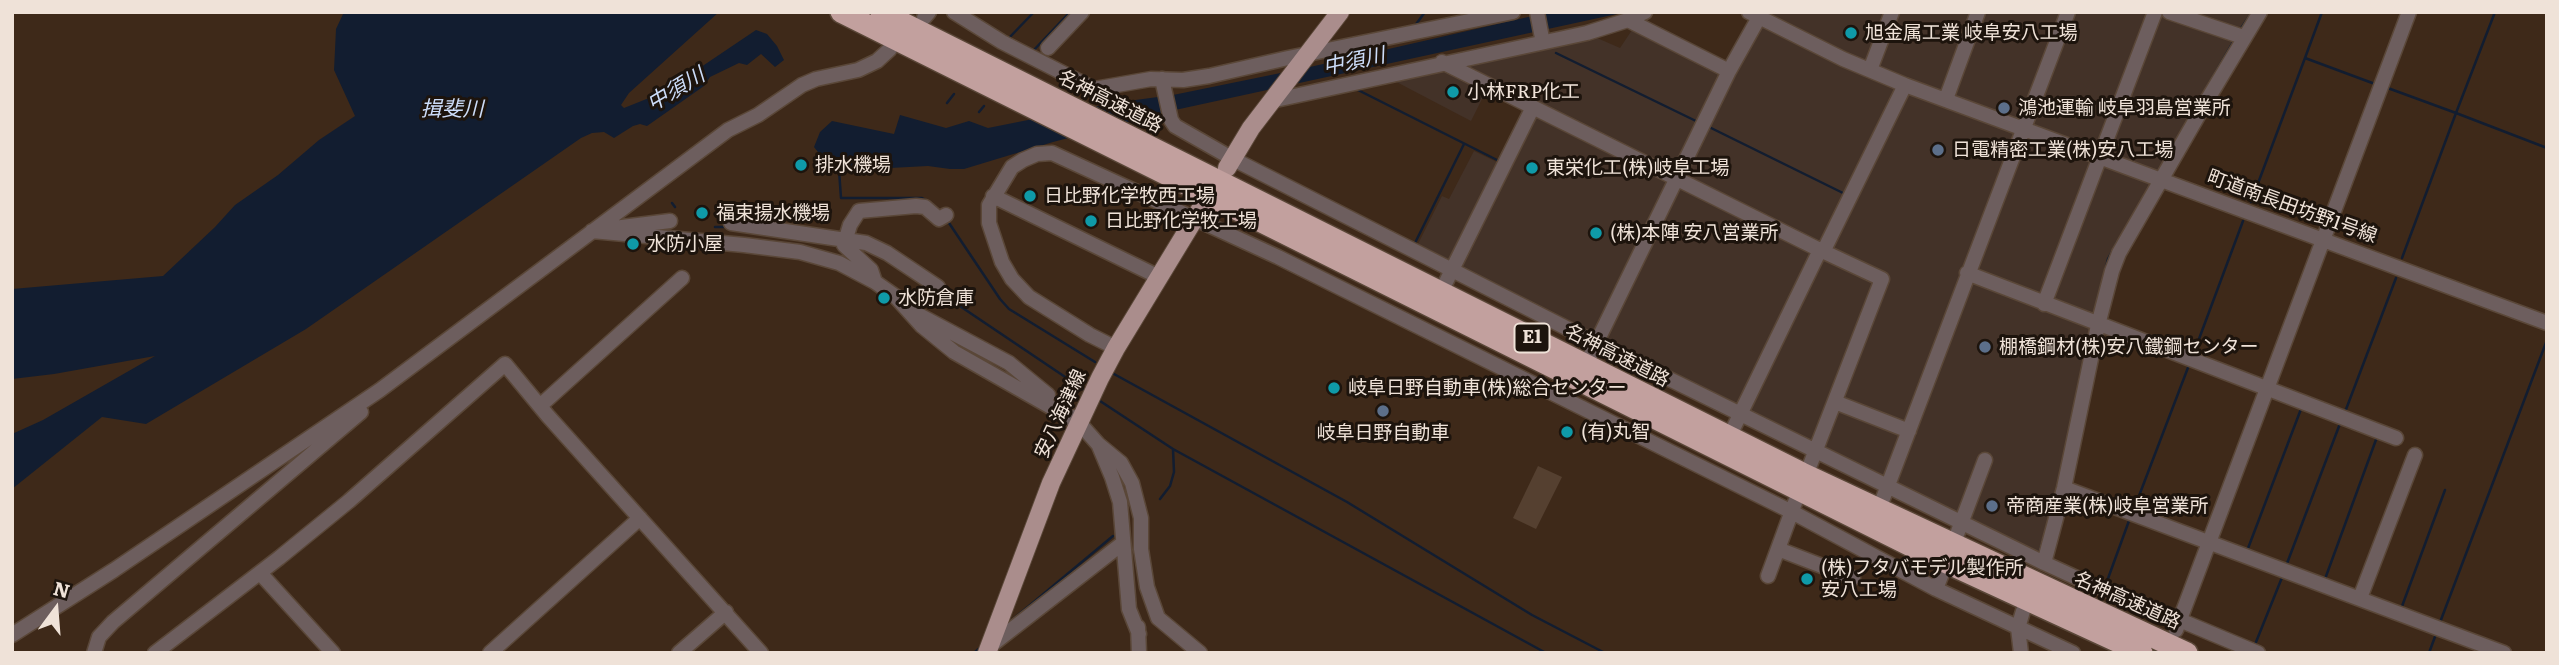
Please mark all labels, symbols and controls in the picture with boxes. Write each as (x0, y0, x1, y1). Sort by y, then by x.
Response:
place label: 旭金属工業 岐阜安八工場 (1865, 22, 2078, 44)
marker: 旭金属工業 岐阜安八工場 (1843, 25, 1859, 41)
water label: 中須川 (1321, 43, 1387, 81)
water label: 中須川 (643, 63, 709, 117)
street label: 名神高速道路 (1054, 66, 1166, 138)
place label: 小林FRP化工 (1467, 81, 1580, 103)
marker: 小林FRP化工 (1445, 84, 1461, 100)
water label: 揖斐川 (421, 97, 483, 123)
place label: 鴻池運輸 岐阜羽島営業所 (2018, 97, 2231, 119)
marker: 鴻池運輸 岐阜羽島営業所 (1996, 100, 2012, 116)
place label: 日電精密工業(株)安八工場 (1952, 139, 2174, 161)
marker: 日電精密工業(株)安八工場 (1930, 142, 1946, 158)
place label: 排水機場 (815, 154, 891, 176)
marker: 排水機場 (793, 157, 809, 173)
place label: 東栄化工(株)岐阜工場 (1546, 157, 1730, 179)
marker: 東栄化工(株)岐阜工場 (1524, 160, 1540, 176)
street label: 町道南長田坊野1号線 (2204, 166, 2380, 248)
place label: 日比野化学牧西工場 (1044, 185, 1215, 207)
marker: 日比野化学牧西工場 (1022, 188, 1038, 204)
place label: 福束揚水機場 (716, 202, 830, 224)
marker: 福束揚水機場 (694, 205, 710, 221)
place label: 日比野化学牧工場 (1105, 210, 1257, 232)
marker: 日比野化学牧工場 (1083, 213, 1099, 229)
place label: (株)本陣 安八営業所 (1610, 222, 1778, 244)
marker: (株)本陣 安八営業所 (1588, 225, 1604, 241)
place label: 水防小屋 (647, 233, 723, 255)
marker: 水防小屋 (625, 236, 641, 252)
place label: 水防倉庫 (898, 287, 974, 309)
marker: 水防倉庫 (876, 290, 892, 306)
street label: 名神高速道路 (1561, 320, 1673, 392)
road number: E1 (1514, 324, 1550, 352)
place label: 棚橋鋼材(株)安八鐵鋼センター (1999, 336, 2259, 358)
marker: 棚橋鋼材(株)安八鐵鋼センター (1977, 339, 1993, 355)
street label: 安八海津線 (1031, 366, 1091, 462)
place label: 岐阜日野自動車(株)総合センター (1348, 377, 1627, 399)
marker: 岐阜日野自動車(株)総合センター (1326, 380, 1342, 396)
marker: 岐阜日野自動車 (1375, 403, 1391, 419)
place label: (有)丸智 (1581, 421, 1651, 443)
place label: 岐阜日野自動車 (1317, 422, 1449, 444)
marker: (有)丸智 (1559, 424, 1575, 440)
place label: 帝商産業(株)岐阜営業所 (2006, 495, 2209, 517)
marker: 帝商産業(株)岐阜営業所 (1984, 498, 2000, 514)
place label: (株)フタバモデル製作所 安八工場 (1821, 557, 2024, 601)
street label: 名神高速道路 (2070, 567, 2184, 635)
marker: (株)フタバモデル製作所 安八工場 (1799, 571, 1815, 587)
text: N (50, 573, 73, 604)
north arrow (21, 574, 91, 644)

